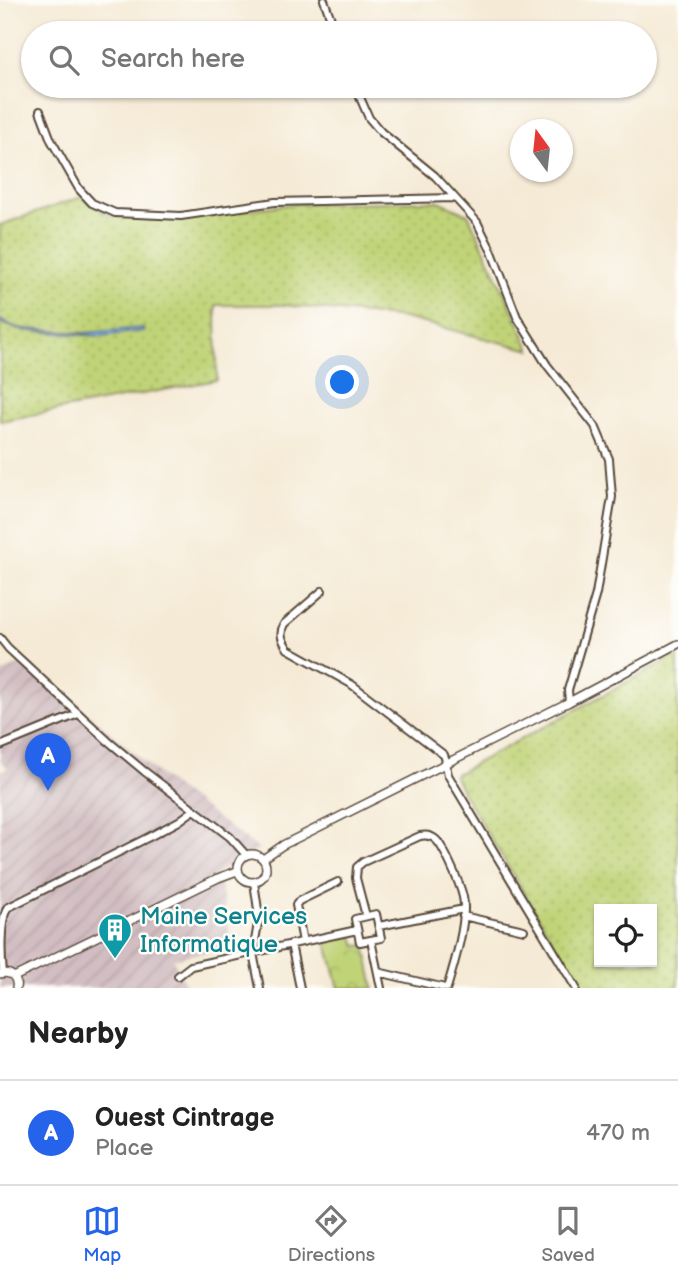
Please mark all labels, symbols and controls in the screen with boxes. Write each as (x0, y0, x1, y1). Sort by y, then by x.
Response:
search box (21, 21, 657, 98)
icon: search (45, 41, 83, 79)
text: Search here (101, 44, 245, 75)
north arrow (510, 119, 573, 182)
your location (325, 365, 359, 399)
pin: A (25, 733, 71, 791)
place label: Maine Services Informatique (140, 902, 307, 959)
map controls (594, 904, 657, 967)
button: locate (594, 904, 657, 967)
building icon: Maine Services Informatique (96, 911, 134, 960)
text: Nearby (28, 1016, 128, 1052)
text: Ouest Cintrage (95, 1103, 274, 1134)
text: A (44, 1119, 58, 1147)
text: 470 m (586, 1119, 650, 1147)
text: Place (95, 1134, 153, 1162)
tab: Map (83, 1202, 121, 1267)
tab: Directions (288, 1202, 375, 1267)
tab: Saved (541, 1202, 595, 1267)

